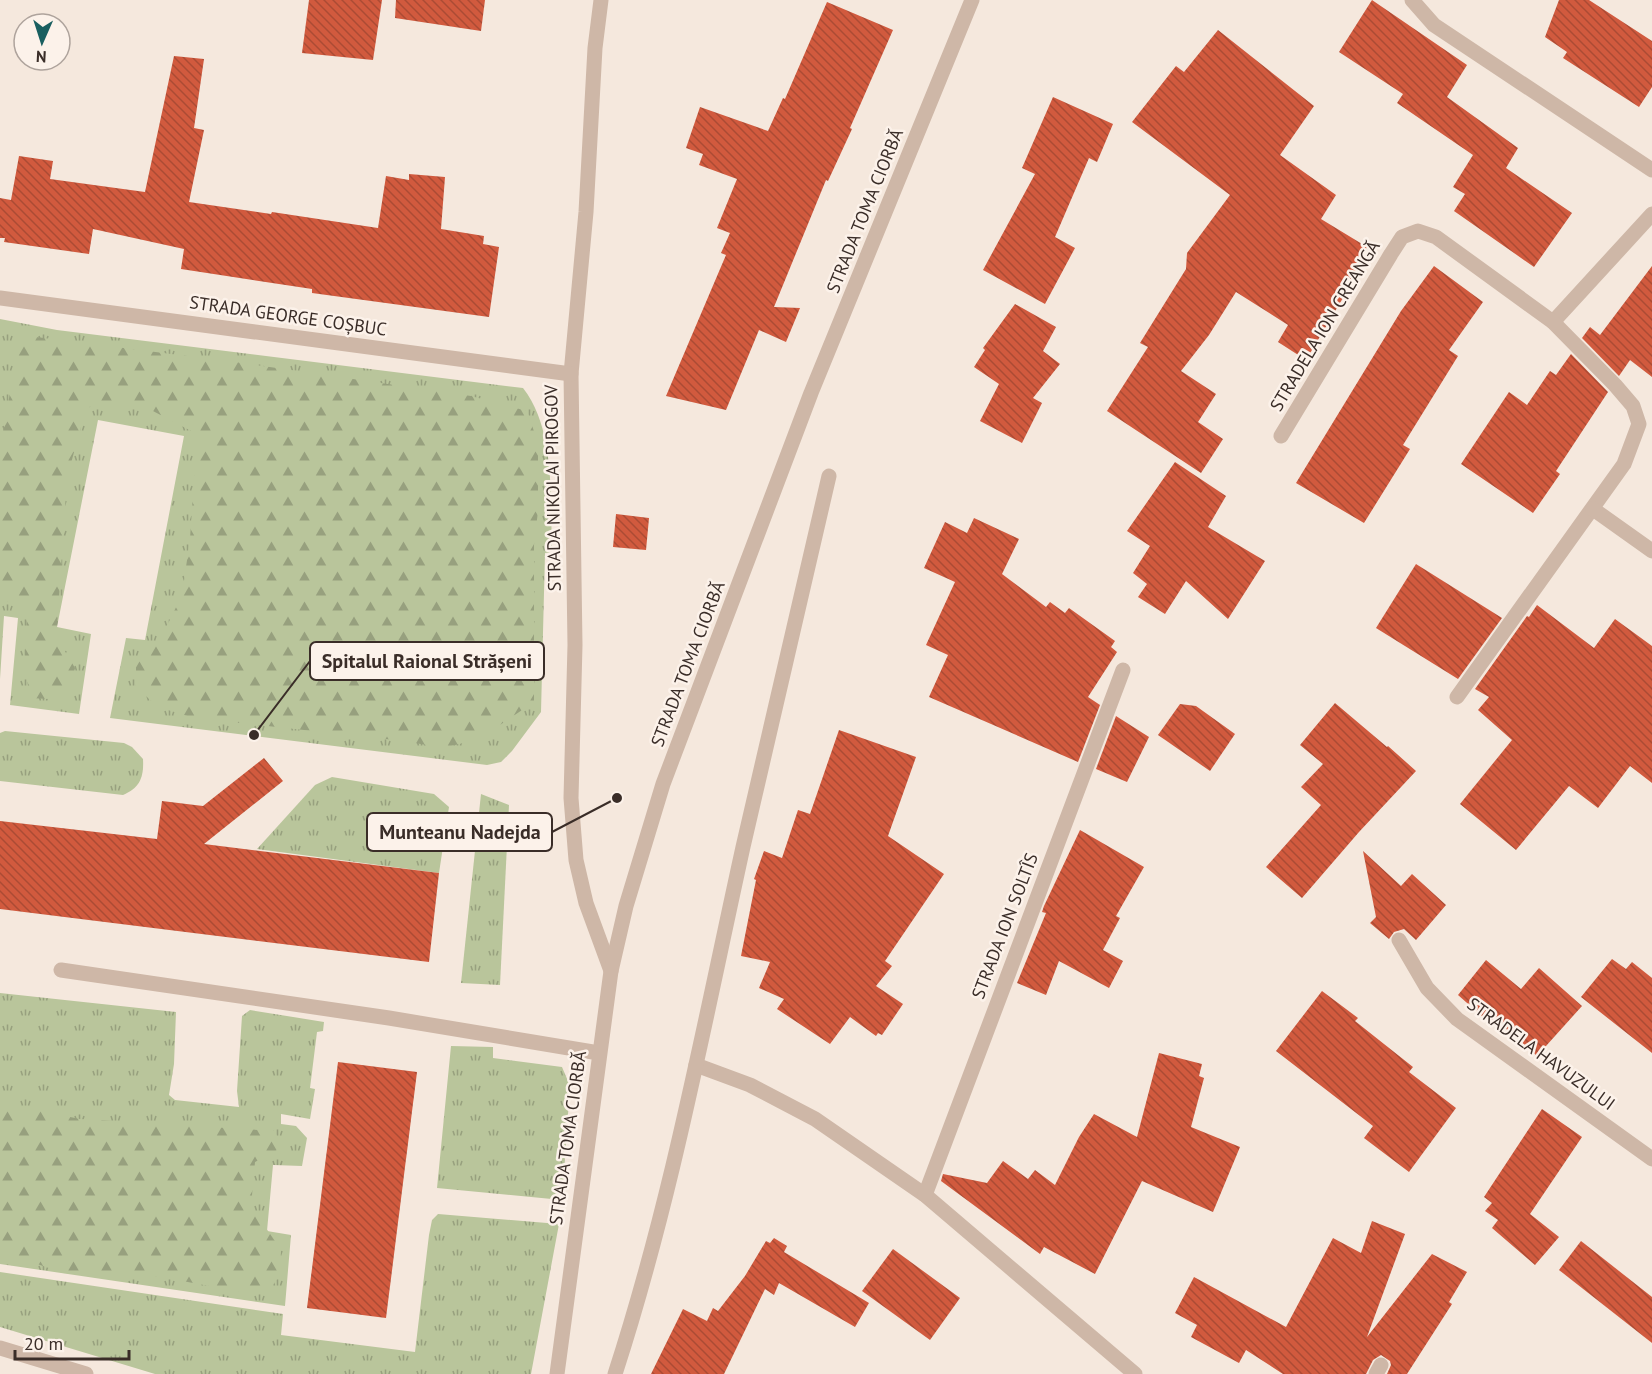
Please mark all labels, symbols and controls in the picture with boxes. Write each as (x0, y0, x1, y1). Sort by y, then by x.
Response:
north arrow (12, 12, 72, 72)
text: N (35, 47, 47, 67)
street label: STRADA TOMA CIORBĂ (821, 125, 908, 297)
street label: STRADELA ION CREANGĂ (1264, 236, 1385, 415)
street label: STRADA GEORGE COȘBUC (188, 290, 388, 341)
street label: STRADA NIKOLAI PIROGOV (539, 384, 566, 591)
street label: STRADA TOMA CIORBĂ (645, 577, 730, 750)
callout: Spitalul Raional Strășeni (310, 642, 544, 680)
text: Spitalul Raional Strășeni (322, 648, 532, 674)
callout: Munteanu Nadejda (367, 813, 552, 851)
text: Munteanu Nadejda (379, 819, 541, 845)
street label: STRADA ION SOLTÎS (966, 850, 1043, 1002)
street label: STRADELA HAVUZULUI (1463, 992, 1620, 1115)
street label: STRADA TOMA CIORBĂ (544, 1049, 591, 1226)
scale bar (15, 1323, 129, 1361)
text: 20 m (24, 1332, 63, 1355)

